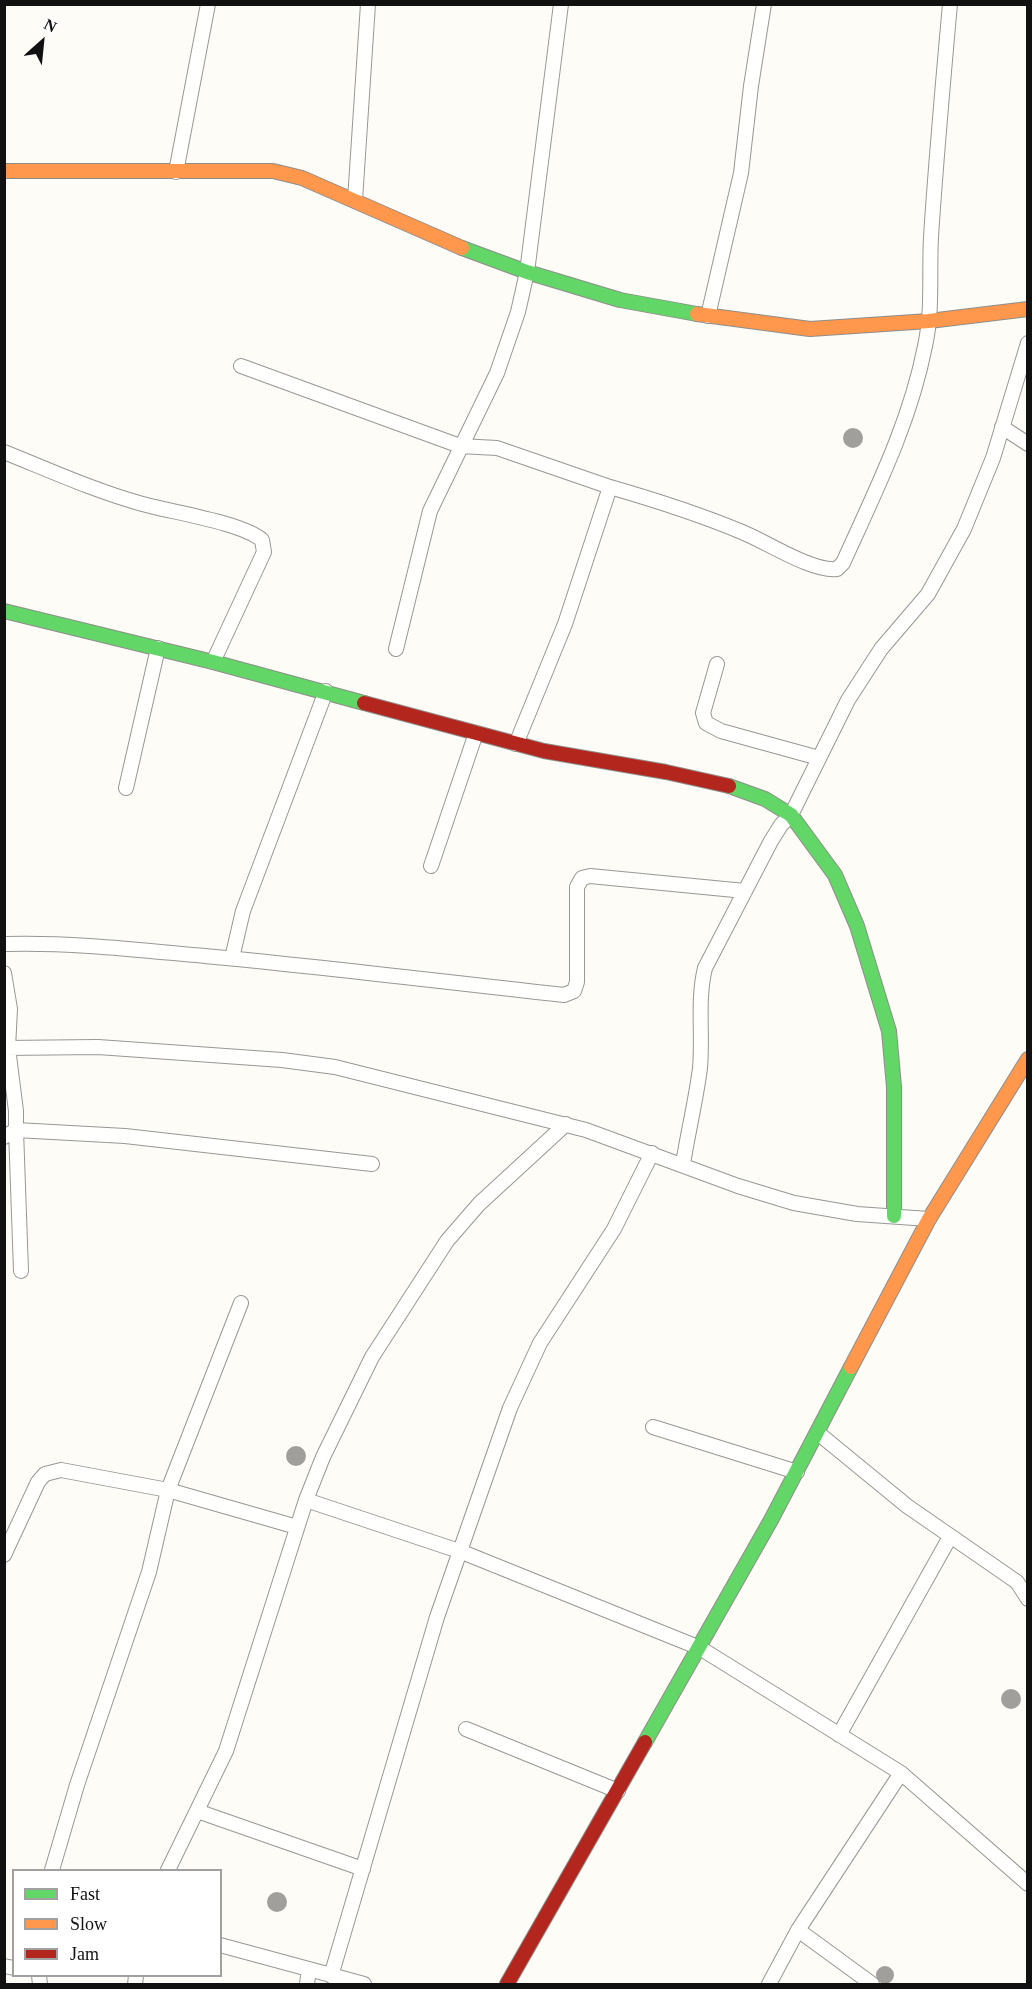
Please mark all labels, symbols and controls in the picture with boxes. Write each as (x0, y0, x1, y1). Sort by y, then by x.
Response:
north arrow (12, 12, 72, 72)
text: N (41, 15, 59, 36)
legend (12, 1869, 222, 1977)
text: Fast (70, 1884, 100, 1904)
text: Slow (70, 1914, 107, 1934)
text: Jam (70, 1944, 99, 1964)

